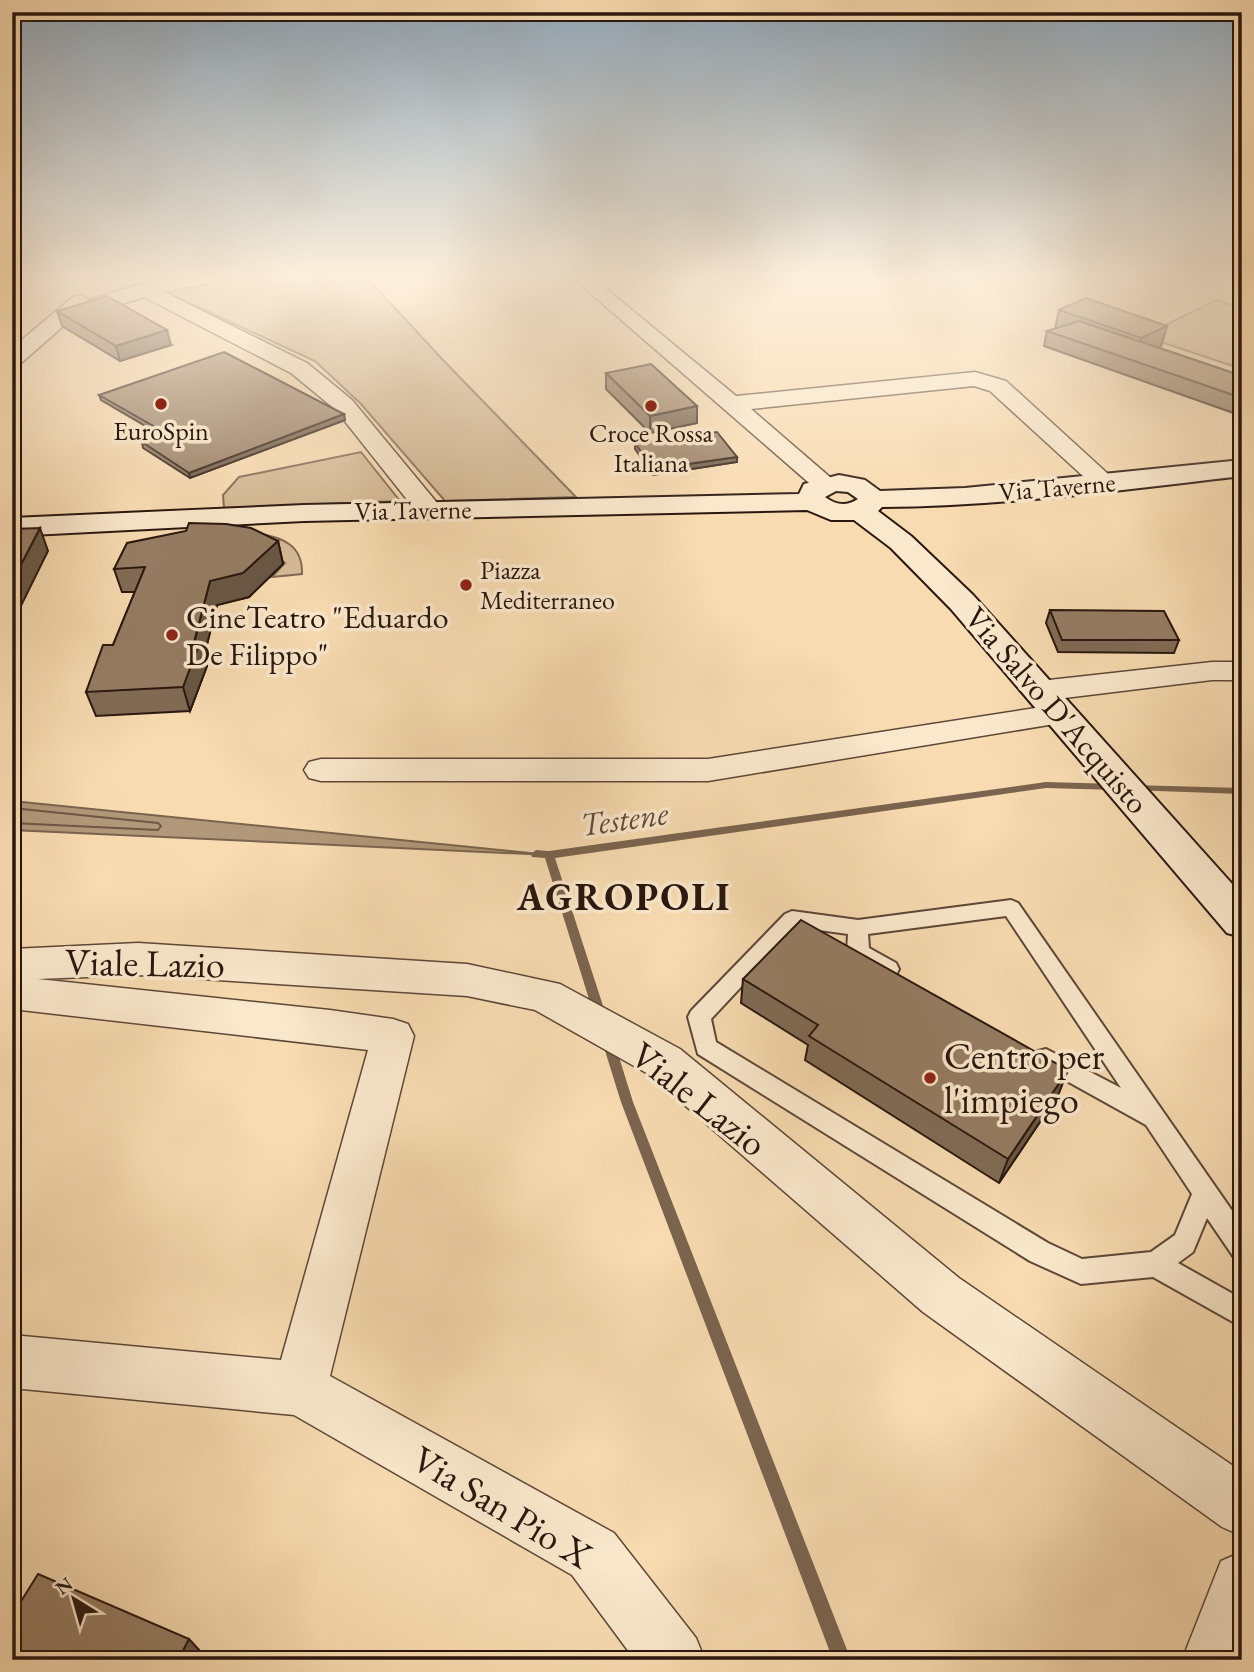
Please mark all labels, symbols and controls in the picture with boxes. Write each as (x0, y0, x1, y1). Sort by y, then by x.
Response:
marker: EuroSpin (153, 396, 169, 412)
marker: Croce Rossa Italiana (643, 398, 659, 414)
place label: EuroSpin (113, 414, 209, 448)
place label: Croce Rossa Italiana (589, 416, 714, 480)
street label: Via Taverne (997, 465, 1117, 509)
street label: Via Taverne (354, 492, 472, 528)
place label: Piazza Mediterraneo (480, 553, 615, 617)
marker: Piazza Mediterraneo (458, 577, 474, 593)
place label: CineTeatro "Eduardo De Filippo" (186, 596, 449, 675)
street label: Via Salvo D'Acquisto (955, 598, 1159, 822)
marker: CineTeatro "Eduardo De Filippo" (164, 627, 180, 643)
water label: Testene (577, 791, 671, 846)
district label: AGROPOLI (516, 872, 731, 921)
street label: Viale Lazio (65, 937, 225, 988)
street label: Viale Lazio (621, 1030, 777, 1167)
place label: Centro per l'impiego (944, 1031, 1104, 1124)
marker: Centro per l'impiego (922, 1070, 938, 1086)
street label: Via San Pio X (404, 1434, 601, 1579)
north arrow (38, 1564, 108, 1634)
text: N (50, 1571, 78, 1600)

